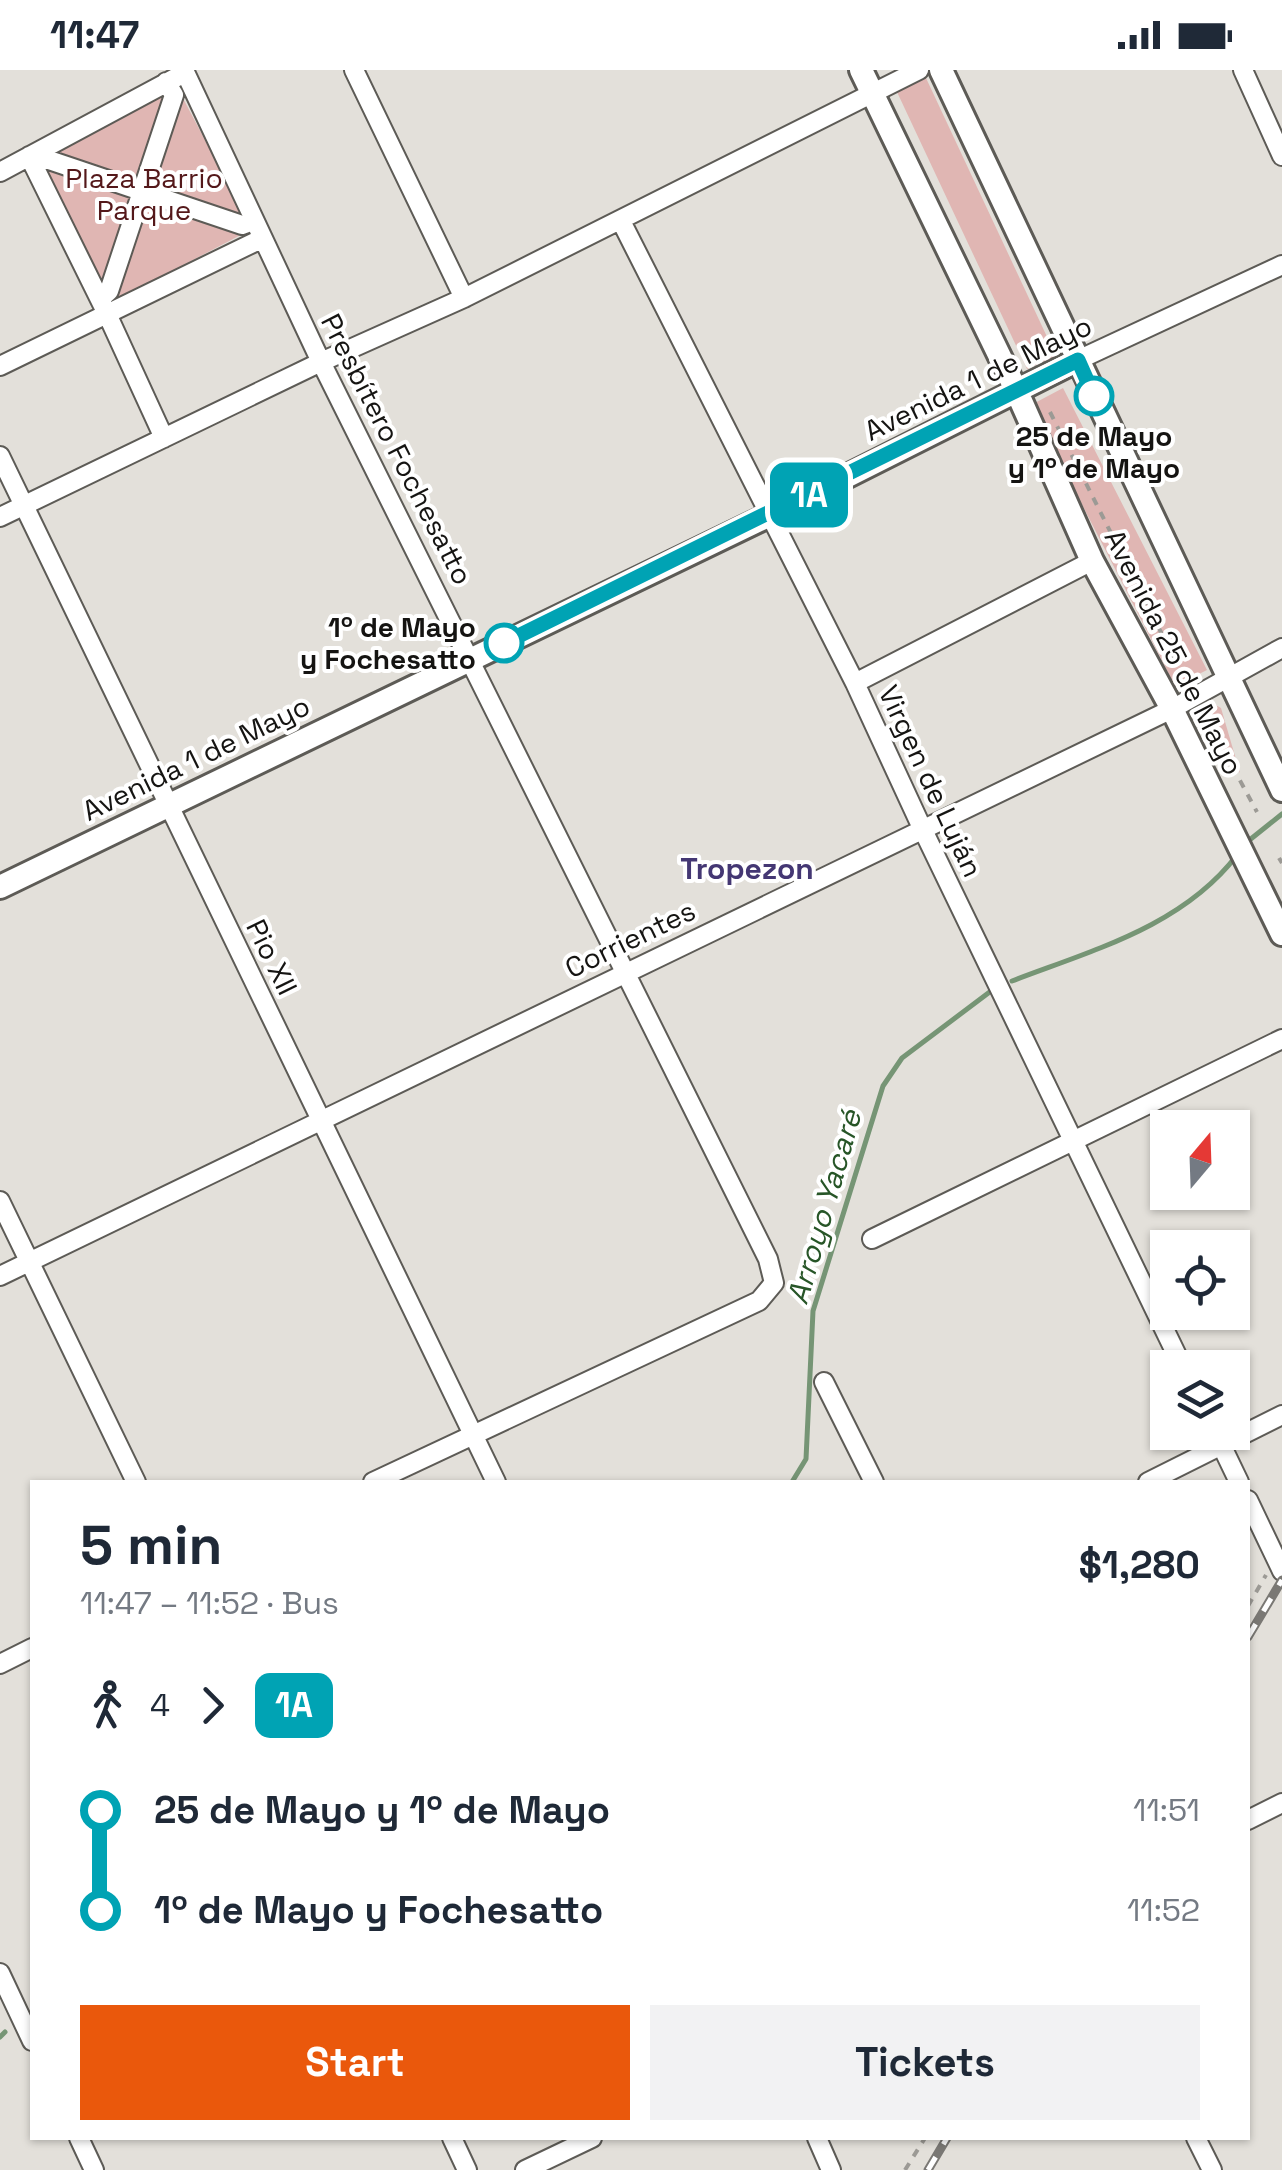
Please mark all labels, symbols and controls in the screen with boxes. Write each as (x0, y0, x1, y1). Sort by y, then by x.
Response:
text: 11:47 (50, 11, 139, 59)
park label: Plaza Barrio Parque (65, 160, 223, 228)
street label: Presbítero Fochesatto (313, 307, 481, 591)
street label: Avenida 1 de Mayo (858, 307, 1098, 449)
marker: 25 de Mayo y 1º de Mayo (1075, 377, 1113, 415)
place label: 25 de Mayo y 1º de Mayo (1008, 418, 1180, 486)
line badge: 1A (764, 462, 854, 528)
text: 1A (790, 473, 828, 517)
street label: Avenida 25 de Mayo (1097, 523, 1251, 781)
place label: 1º de Mayo y Fochesatto (300, 609, 476, 677)
marker: 1º de Mayo y Fochesatto (485, 624, 523, 662)
street label: Virgen de Luján (871, 679, 991, 883)
street label: Avenida 1 de Mayo (76, 687, 316, 829)
district label: Tropezon (680, 849, 814, 888)
street label: Corrientes (559, 892, 701, 986)
street label: Pio XII (238, 913, 306, 1001)
water label: Arroyo Yacaré (778, 1104, 871, 1309)
north arrow (1150, 1110, 1250, 1210)
map controls (1150, 1110, 1250, 1450)
button: locate (1150, 1230, 1250, 1330)
button: layers (1150, 1350, 1250, 1450)
text: 5 min (80, 1510, 222, 1580)
text: $1,280 (1079, 1541, 1200, 1589)
text: 11:47 – 11:52 · Bus (80, 1583, 339, 1623)
icon: walk (80, 1678, 135, 1733)
icon: forward (185, 1678, 240, 1733)
text: 1A (275, 1683, 313, 1727)
text: 4 (150, 1685, 170, 1725)
text: 25 de Mayo y 1º de Mayo (154, 1786, 610, 1834)
text: 11:51 (1133, 1790, 1200, 1830)
text: 1º de Mayo y Fochesatto (154, 1886, 603, 1934)
text: 11:52 (1127, 1890, 1200, 1930)
button: Start (80, 2005, 630, 2120)
button: Tickets (650, 2005, 1200, 2120)

